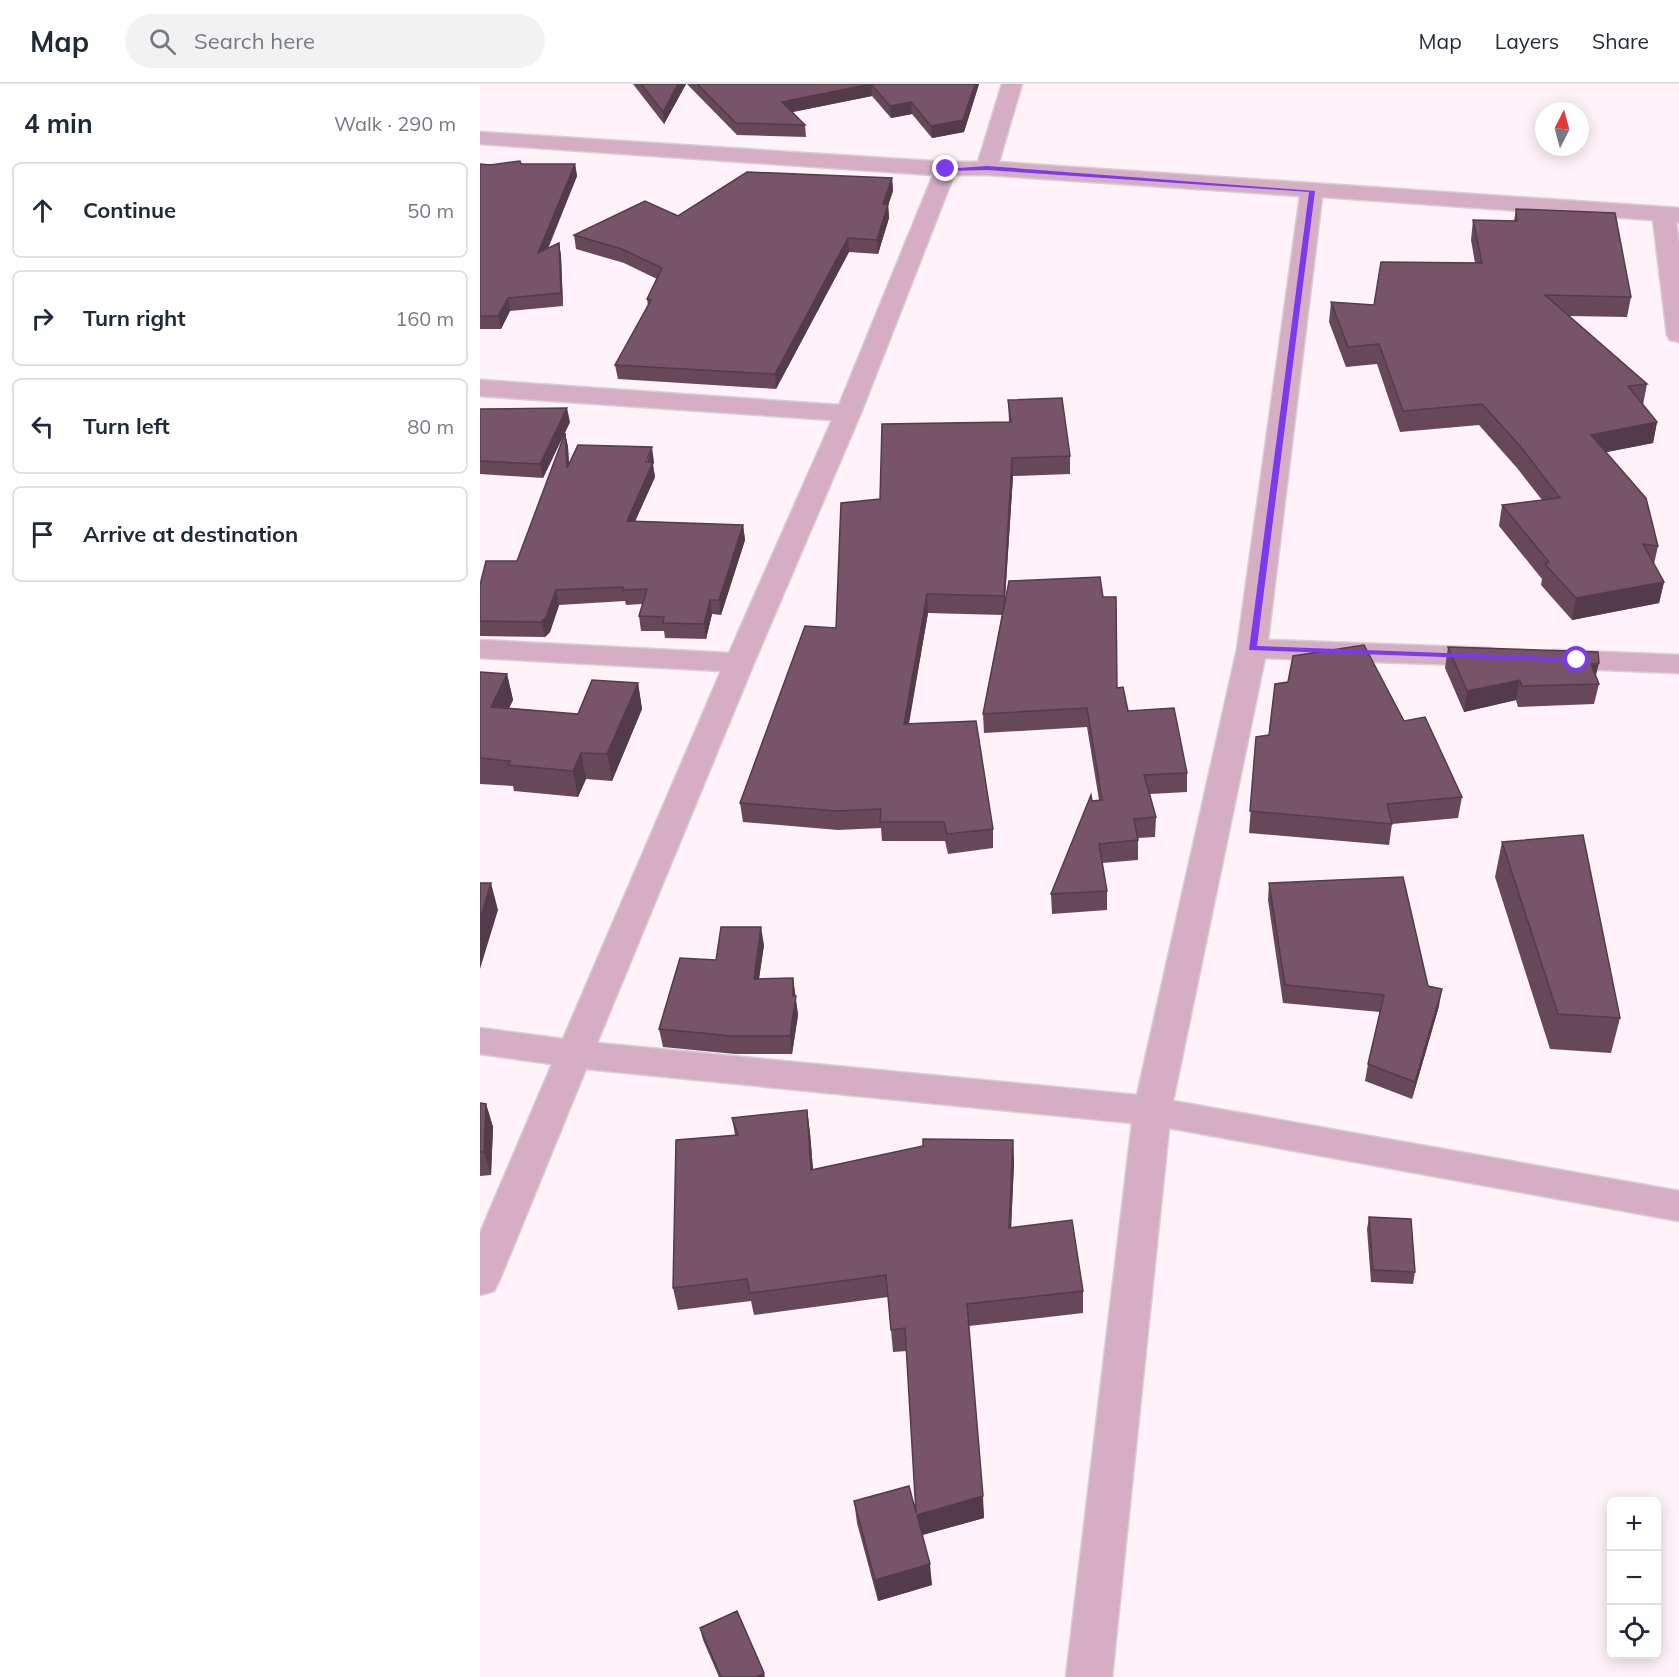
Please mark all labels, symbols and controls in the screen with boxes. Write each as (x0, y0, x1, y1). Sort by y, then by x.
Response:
search box (125, 14, 545, 68)
text: Map (30, 24, 89, 59)
icon: search (146, 25, 179, 58)
text: Search here (194, 27, 315, 55)
text: Map (1419, 28, 1462, 54)
text: Layers (1495, 28, 1559, 54)
text: Share (1592, 28, 1649, 54)
north arrow (1535, 102, 1589, 156)
text: 4 min (24, 107, 93, 140)
text: Walk · 290 m (334, 111, 456, 136)
route end (932, 155, 958, 181)
icon: ahead (26, 194, 59, 227)
text: Continue (83, 196, 176, 224)
text: 50 m (407, 198, 454, 223)
icon: right (26, 302, 59, 335)
text: Turn right (83, 304, 186, 332)
text: 160 m (395, 306, 454, 331)
icon: left (26, 410, 59, 443)
text: Turn left (83, 412, 170, 440)
text: 80 m (407, 414, 454, 439)
icon: arrive (26, 518, 59, 551)
text: Arrive at destination (83, 520, 298, 548)
route start (1563, 646, 1589, 672)
map controls (1607, 1497, 1661, 1659)
button: + (1607, 1497, 1661, 1551)
button: − (1607, 1551, 1661, 1605)
button: locate (1607, 1605, 1661, 1659)

